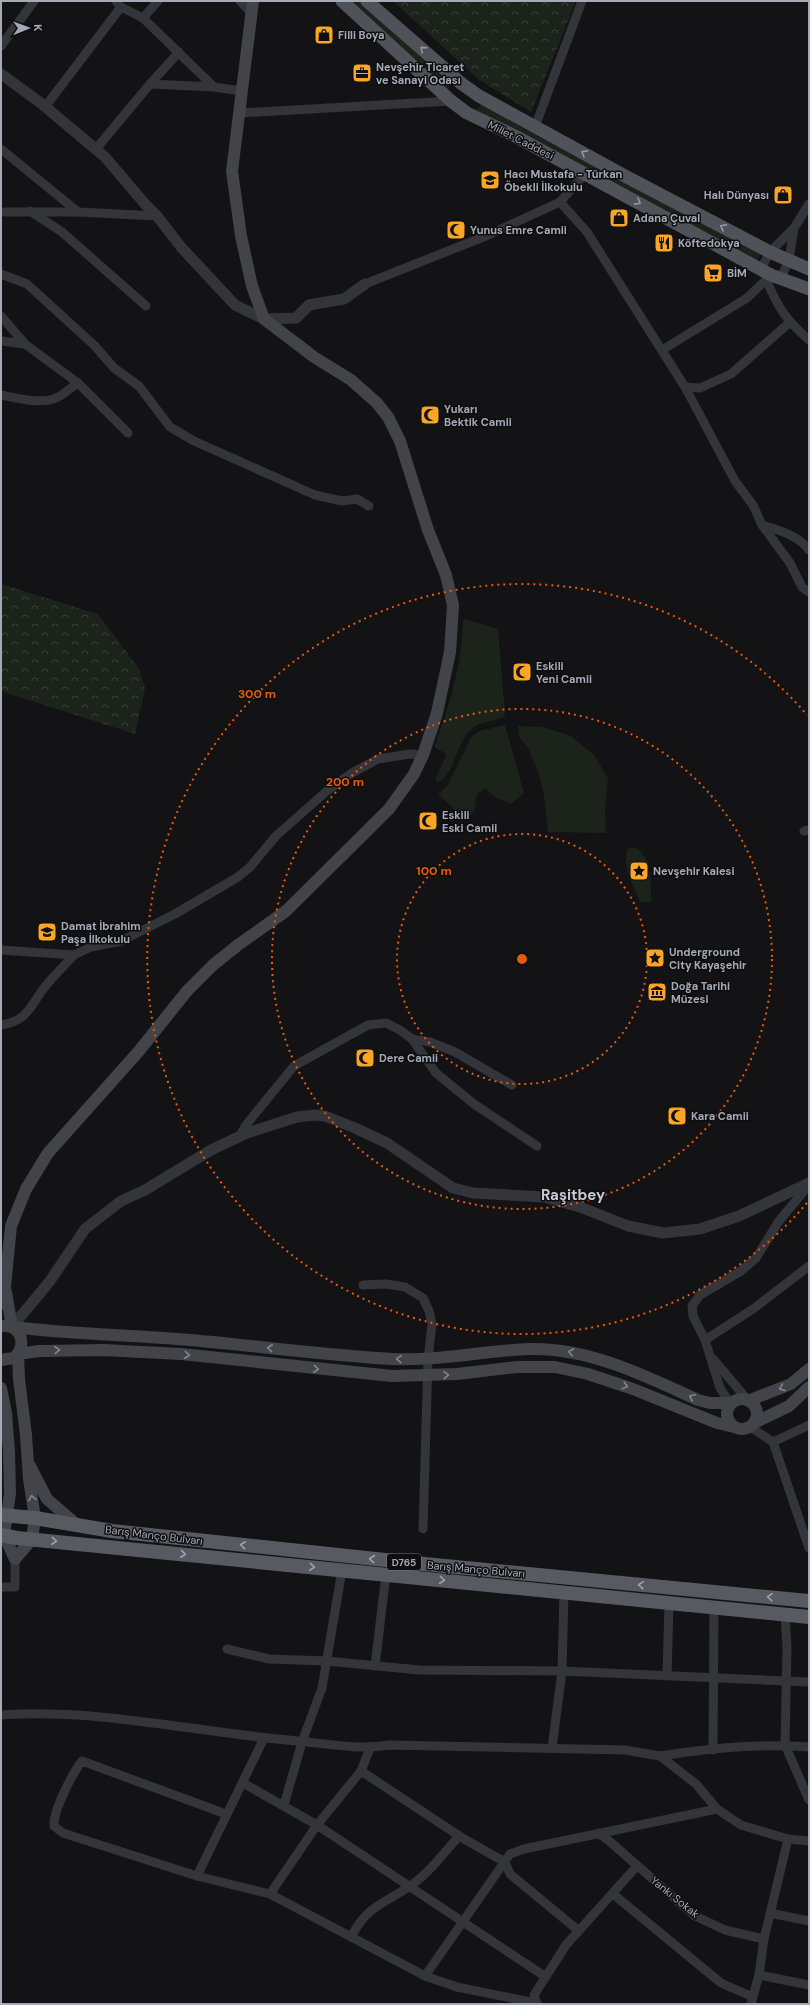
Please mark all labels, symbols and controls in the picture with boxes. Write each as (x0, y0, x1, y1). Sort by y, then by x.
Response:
north arrow (8, 8, 48, 48)
text: K (31, 24, 45, 32)
shop icon: Filli Boya (313, 24, 335, 46)
place label: Filli Boya (338, 28, 384, 42)
one-way arrow (420, 47, 427, 54)
place label: Nevşehir Ticaret ve Sanayi Odası (376, 60, 464, 87)
office icon: Nevşehir Ticaret ve Sanayi Odası (351, 62, 373, 84)
street label: Millet Caddesi (486, 117, 556, 163)
one-way arrow (581, 151, 588, 158)
place label: Hacı Mustafa - Türkan Öbekli İlkokulu (504, 167, 623, 194)
school or university icon: Hacı Mustafa - Türkan Öbekli İlkokulu (479, 169, 501, 191)
shop icon: Halı Dünyası (772, 184, 794, 206)
place label: Halı Dünyası (704, 188, 769, 202)
one-way arrow (634, 198, 641, 205)
shop icon: Adana Çuval (608, 207, 630, 229)
place label: Adana Çuval (633, 211, 700, 225)
mosque icon: Yunus Emre Camii (445, 219, 467, 241)
place label: Yunus Emre Camii (470, 223, 567, 237)
one-way arrow (720, 225, 728, 232)
restaurant icon: Köftedokya (653, 232, 675, 254)
place label: Köftedokya (678, 236, 740, 250)
supermarket icon: BİM (702, 262, 724, 284)
place label: BİM (727, 266, 747, 280)
place label: Yukarı Bektik Camii (444, 402, 512, 429)
mosque icon: Yukarı Bektik Camii (419, 404, 441, 426)
place label: Eskili Yeni Camii (536, 659, 592, 686)
mosque icon: Eskili Yeni Camii (511, 661, 533, 683)
text: 300 m (238, 686, 276, 702)
text: 200 m (326, 774, 364, 790)
place label: Eskili Eski Camii (442, 808, 497, 835)
mosque icon: Eskili Eski Camii (417, 810, 439, 832)
place icon: Nevşehir Kalesi (628, 860, 650, 882)
text: 100 m (416, 863, 452, 879)
place label: Nevşehir Kalesi (653, 864, 734, 878)
place label: Damat İbrahim Paşa İlkokulu (61, 919, 141, 946)
school or university icon: Damat İbrahim Paşa İlkokulu (36, 921, 58, 943)
place label: Underground City Kayaşehir (669, 945, 747, 972)
place icon: Underground City Kayaşehir (644, 947, 666, 969)
centre of rings (515, 952, 529, 966)
place label: Doğa Tarihi Müzesi (671, 979, 730, 1006)
museum icon: Doğa Tarihi Müzesi (646, 981, 668, 1003)
mosque icon: Dere Camii (354, 1047, 376, 1069)
place label: Dere Camii (379, 1051, 438, 1065)
mosque icon: Kara Camii (666, 1105, 688, 1127)
place label: Kara Camii (691, 1109, 749, 1123)
district label: Raşitbey (541, 1185, 605, 1205)
one-way arrow (267, 1344, 273, 1353)
one-way arrow (54, 1346, 60, 1354)
one-way arrow (567, 1349, 574, 1357)
one-way arrow (184, 1350, 190, 1359)
one-way arrow (396, 1355, 402, 1363)
one-way arrow (313, 1364, 319, 1373)
one-way arrow (443, 1370, 449, 1379)
one-way arrow (622, 1381, 629, 1390)
one-way arrow (778, 1384, 785, 1392)
one-way arrow (689, 1394, 697, 1402)
one-way arrow (28, 1495, 37, 1501)
street label: Barış Manço Bulvarı (104, 1522, 204, 1548)
one-way arrow (50, 1536, 57, 1545)
one-way arrow (240, 1541, 246, 1550)
one-way arrow (180, 1549, 186, 1558)
one-way arrow (369, 1554, 375, 1563)
road number: D765 (387, 1554, 421, 1570)
street label: Barış Manço Bulvarı (426, 1558, 526, 1580)
one-way arrow (309, 1562, 315, 1571)
one-way arrow (439, 1575, 445, 1584)
one-way arrow (638, 1580, 644, 1589)
one-way arrow (767, 1593, 773, 1602)
street label: Yankı Sokak (648, 1873, 703, 1921)

